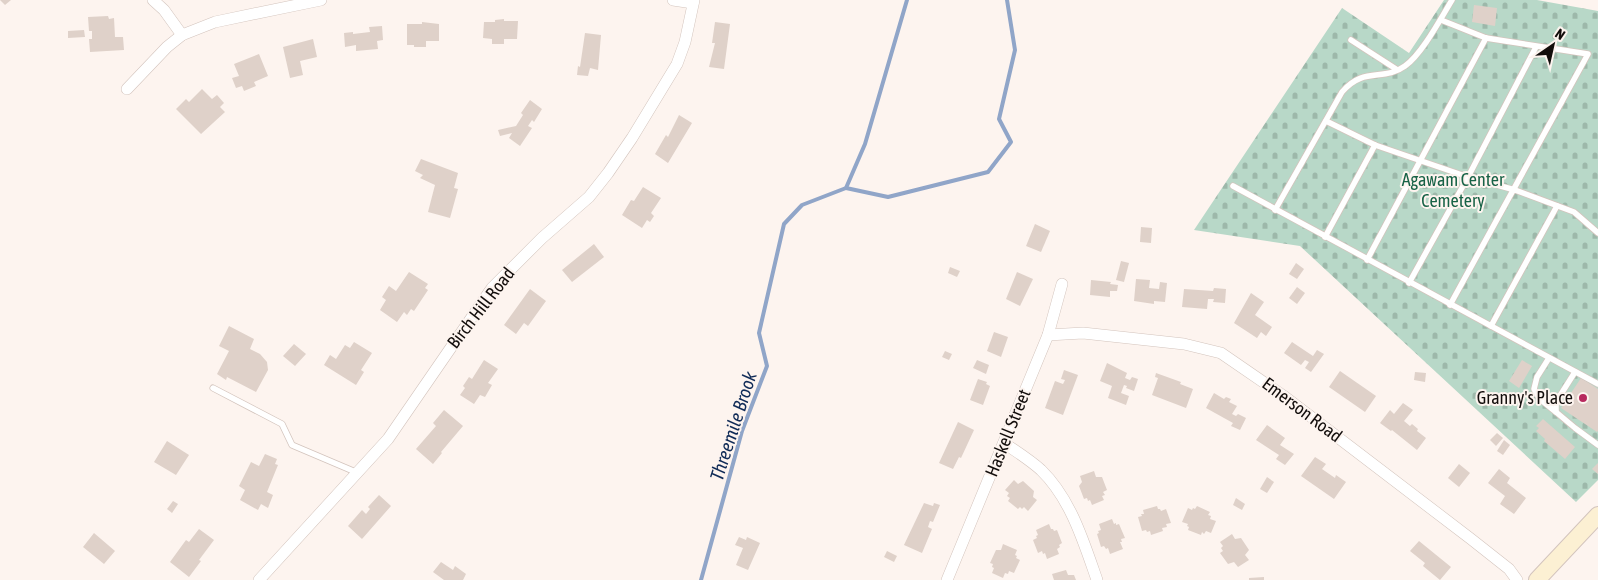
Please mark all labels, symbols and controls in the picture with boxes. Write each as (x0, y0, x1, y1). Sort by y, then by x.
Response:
north arrow (1528, 20, 1578, 70)
text: N (1552, 25, 1568, 43)
park label: Agawam Center Cemetery (1402, 169, 1505, 211)
street label: Birch Hill Road (443, 263, 519, 352)
water label: Threemile Brook (705, 368, 761, 483)
street label: Emerson Road (1258, 373, 1346, 446)
street label: Haskell Street (980, 386, 1035, 480)
place label: Granny's Place (1477, 387, 1573, 408)
marker: Granny's Place (1577, 392, 1589, 404)

